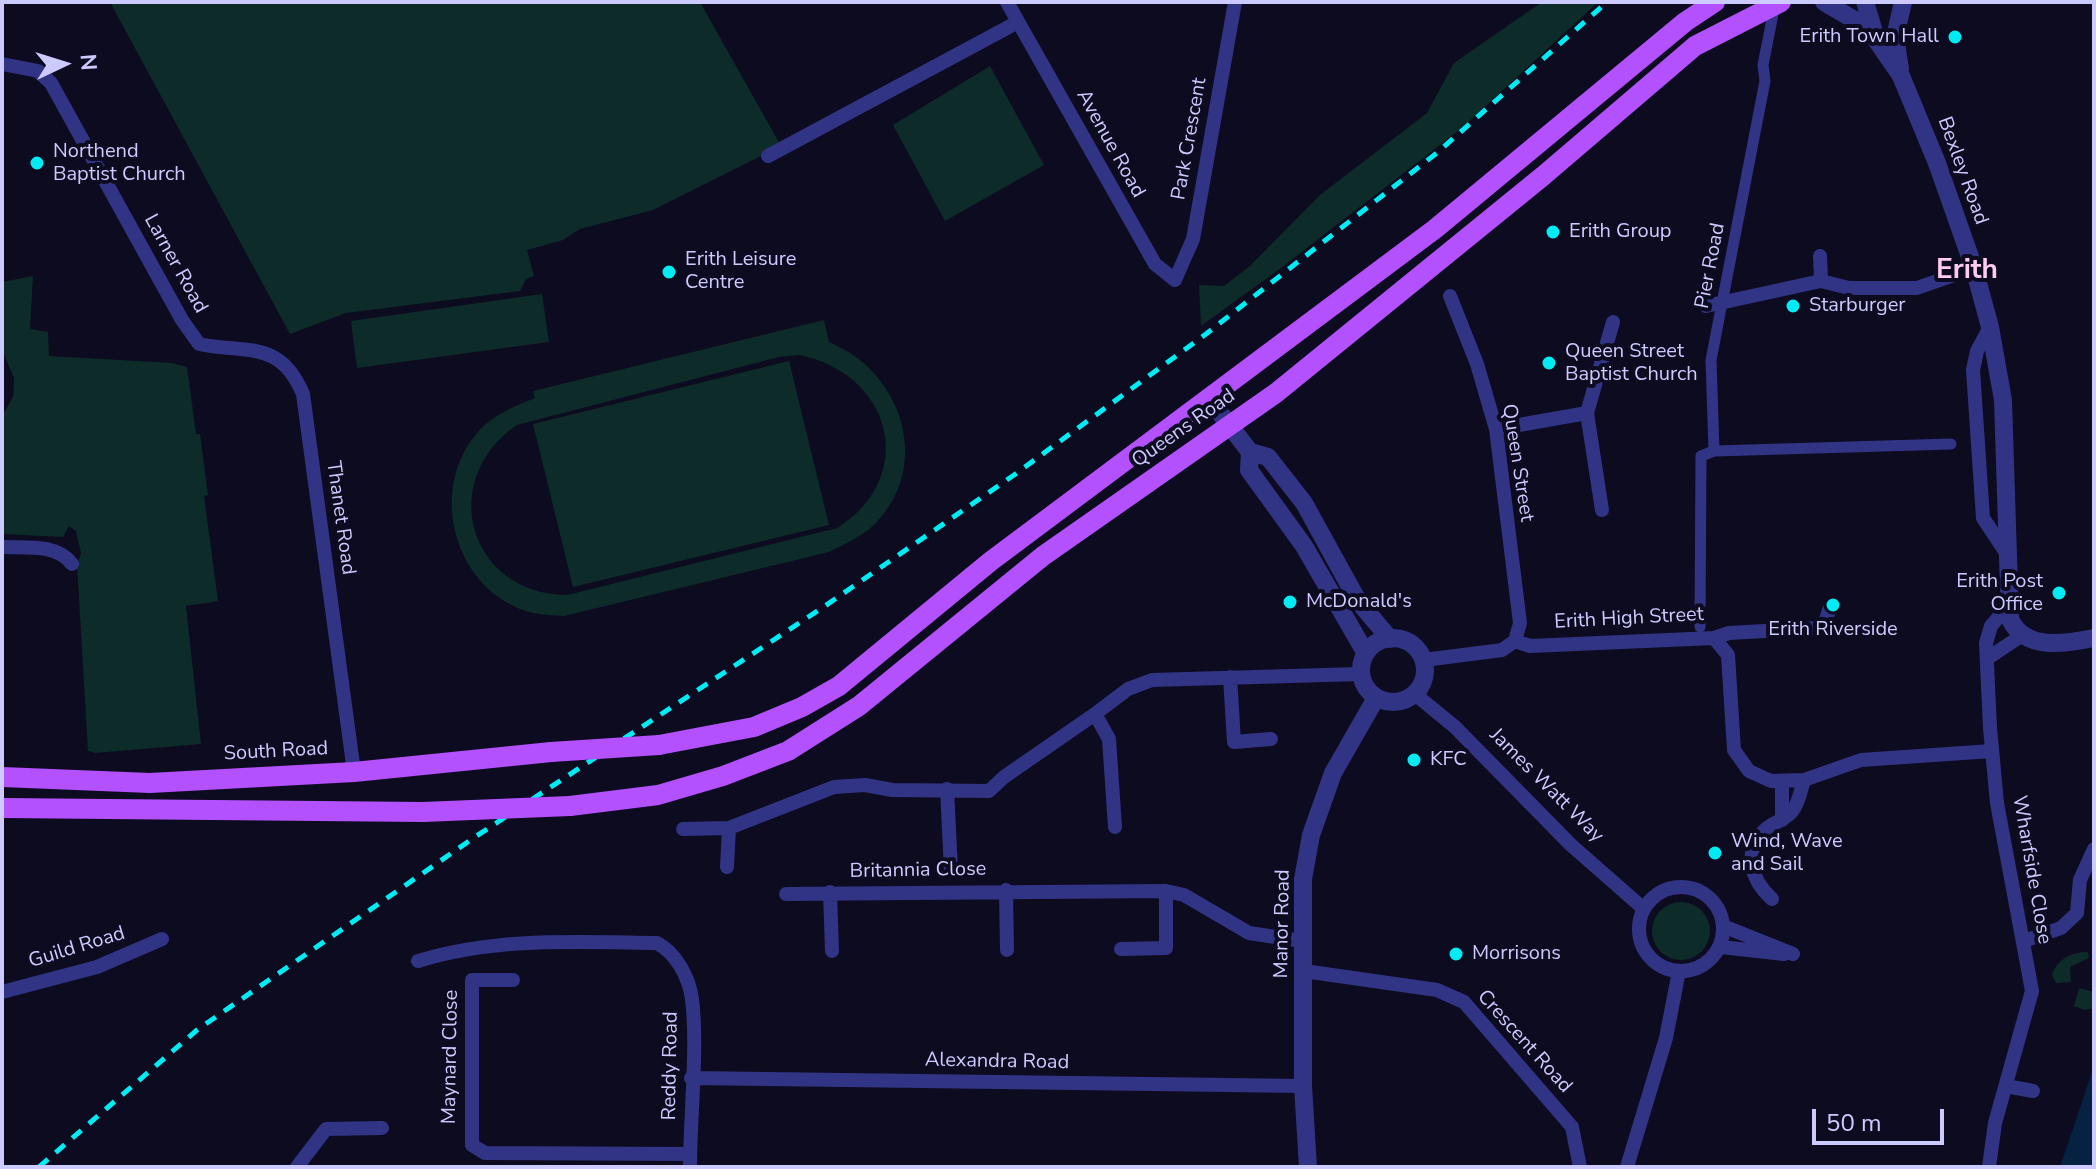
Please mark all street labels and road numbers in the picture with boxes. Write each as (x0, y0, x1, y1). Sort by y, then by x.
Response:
street label: Park Crescent (1167, 76, 1213, 202)
street label: Avenue Road (1070, 86, 1150, 202)
street label: Bexley Road (1931, 114, 1993, 228)
street label: Larner Road (138, 210, 212, 318)
street label: Pier Road (1691, 221, 1731, 311)
street label: Queens Road (1128, 385, 1240, 473)
street label: Queen Street (1496, 402, 1538, 524)
street label: Thanet Road (320, 460, 360, 576)
street label: Erith High Street (1554, 603, 1704, 635)
street label: James Watt Way (1484, 724, 1608, 848)
street label: South Road (223, 737, 329, 767)
street label: Wharfside Close (2006, 794, 2056, 946)
street label: Britannia Close (849, 858, 987, 884)
street label: Manor Road (1270, 869, 1296, 979)
street label: Guild Road (26, 922, 128, 974)
street label: Crescent Road (1471, 985, 1577, 1099)
street label: Maynard Close (438, 990, 464, 1124)
street label: Reddy Road (658, 1011, 684, 1121)
street label: Alexandra Road (925, 1049, 1069, 1075)

